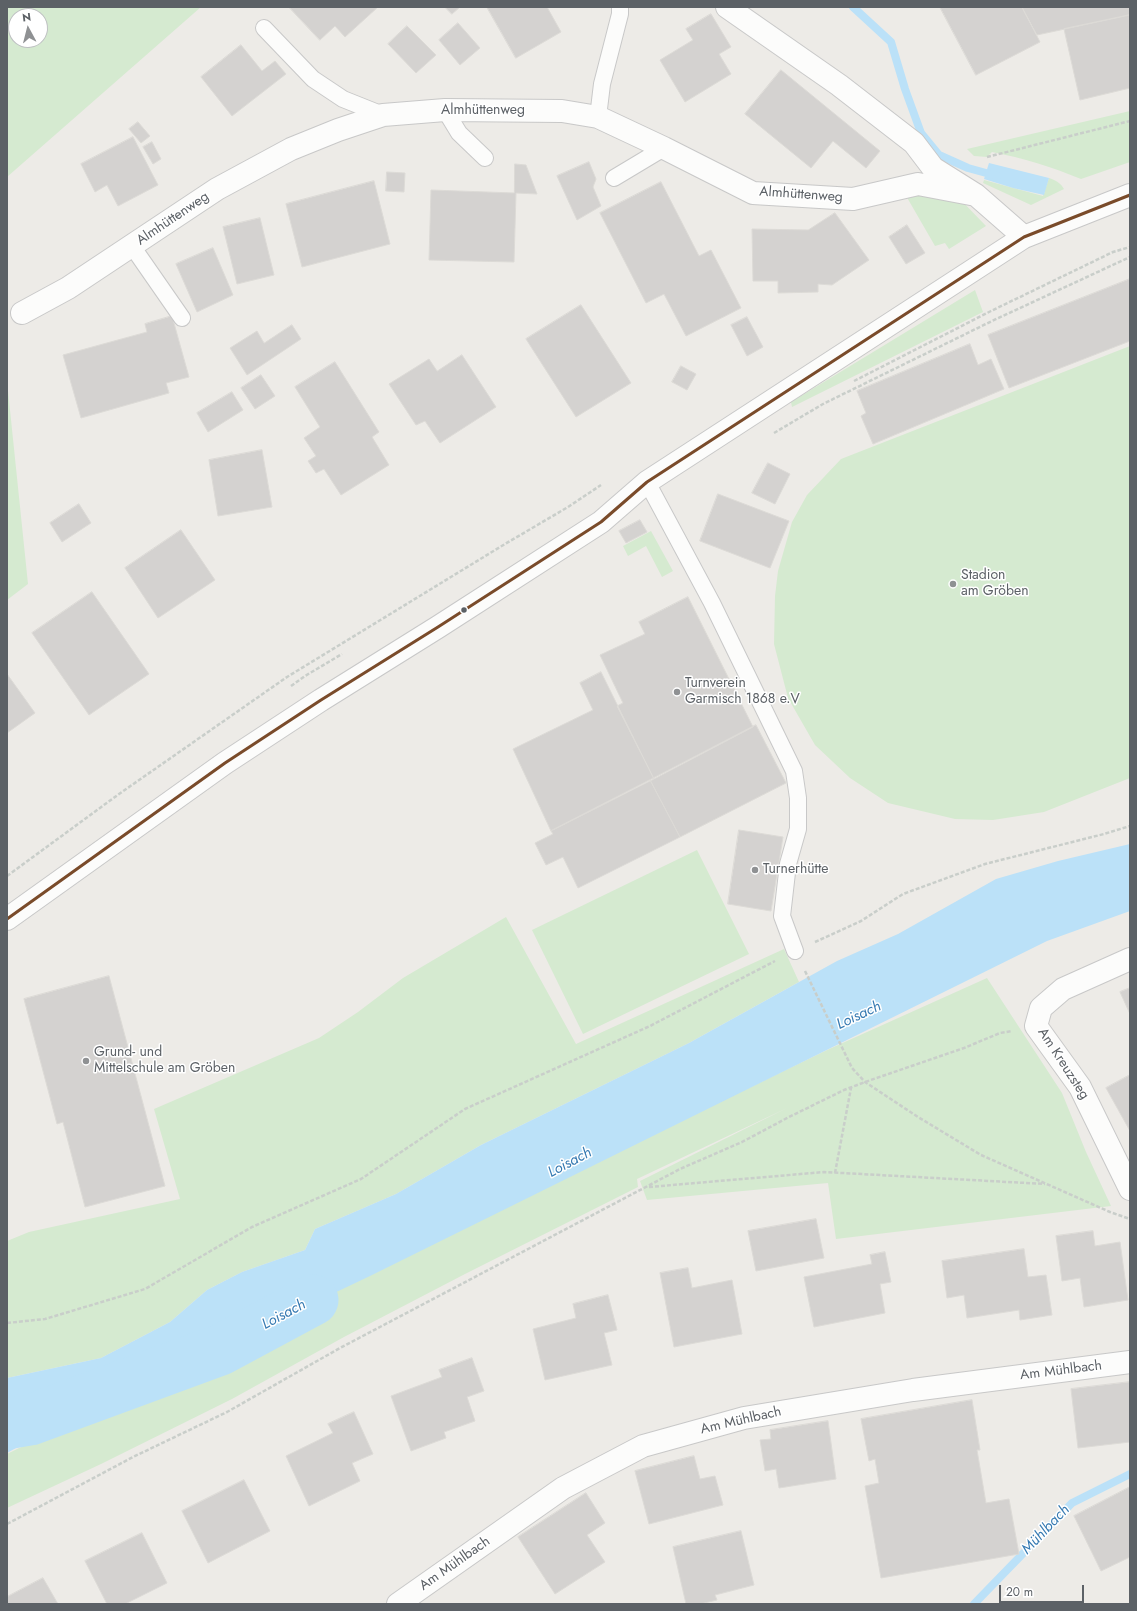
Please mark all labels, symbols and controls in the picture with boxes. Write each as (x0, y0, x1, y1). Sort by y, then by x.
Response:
north arrow (8, 8, 48, 48)
text: N (21, 9, 32, 26)
street label: Almhüttenweg (441, 103, 525, 119)
street label: Almhüttenweg (759, 184, 843, 206)
street label: Almhüttenweg (134, 189, 212, 249)
place label: Stadion am Gröben (961, 568, 1028, 600)
marker: Stadion am Gröben (948, 579, 958, 589)
unlabelled marker (459, 605, 469, 615)
place label: Turnverein Garmisch 1868 e.V (685, 676, 800, 708)
marker: Turnverein Garmisch 1868 e.V (672, 687, 682, 697)
place label: Turnerhütte (763, 862, 829, 878)
marker: Turnerhütte (750, 865, 760, 875)
water label: Loisach (834, 998, 884, 1034)
street label: Am Kreuzsteg (1034, 1025, 1092, 1103)
place label: Grund- und Mittelschule am Gröben (94, 1045, 235, 1078)
marker: Grund- und Mittelschule am Gröben (81, 1056, 91, 1066)
water label: Loisach (545, 1144, 595, 1182)
water label: Loisach (259, 1296, 309, 1334)
street label: Am Mühlbach (1019, 1358, 1103, 1384)
street label: Am Mühlbach (699, 1404, 783, 1438)
water label: Mühlbach (1018, 1502, 1074, 1558)
street label: Am Mühlbach (416, 1533, 494, 1595)
scale bar (1001, 1577, 1086, 1603)
text: 20 m (1006, 1583, 1033, 1601)

